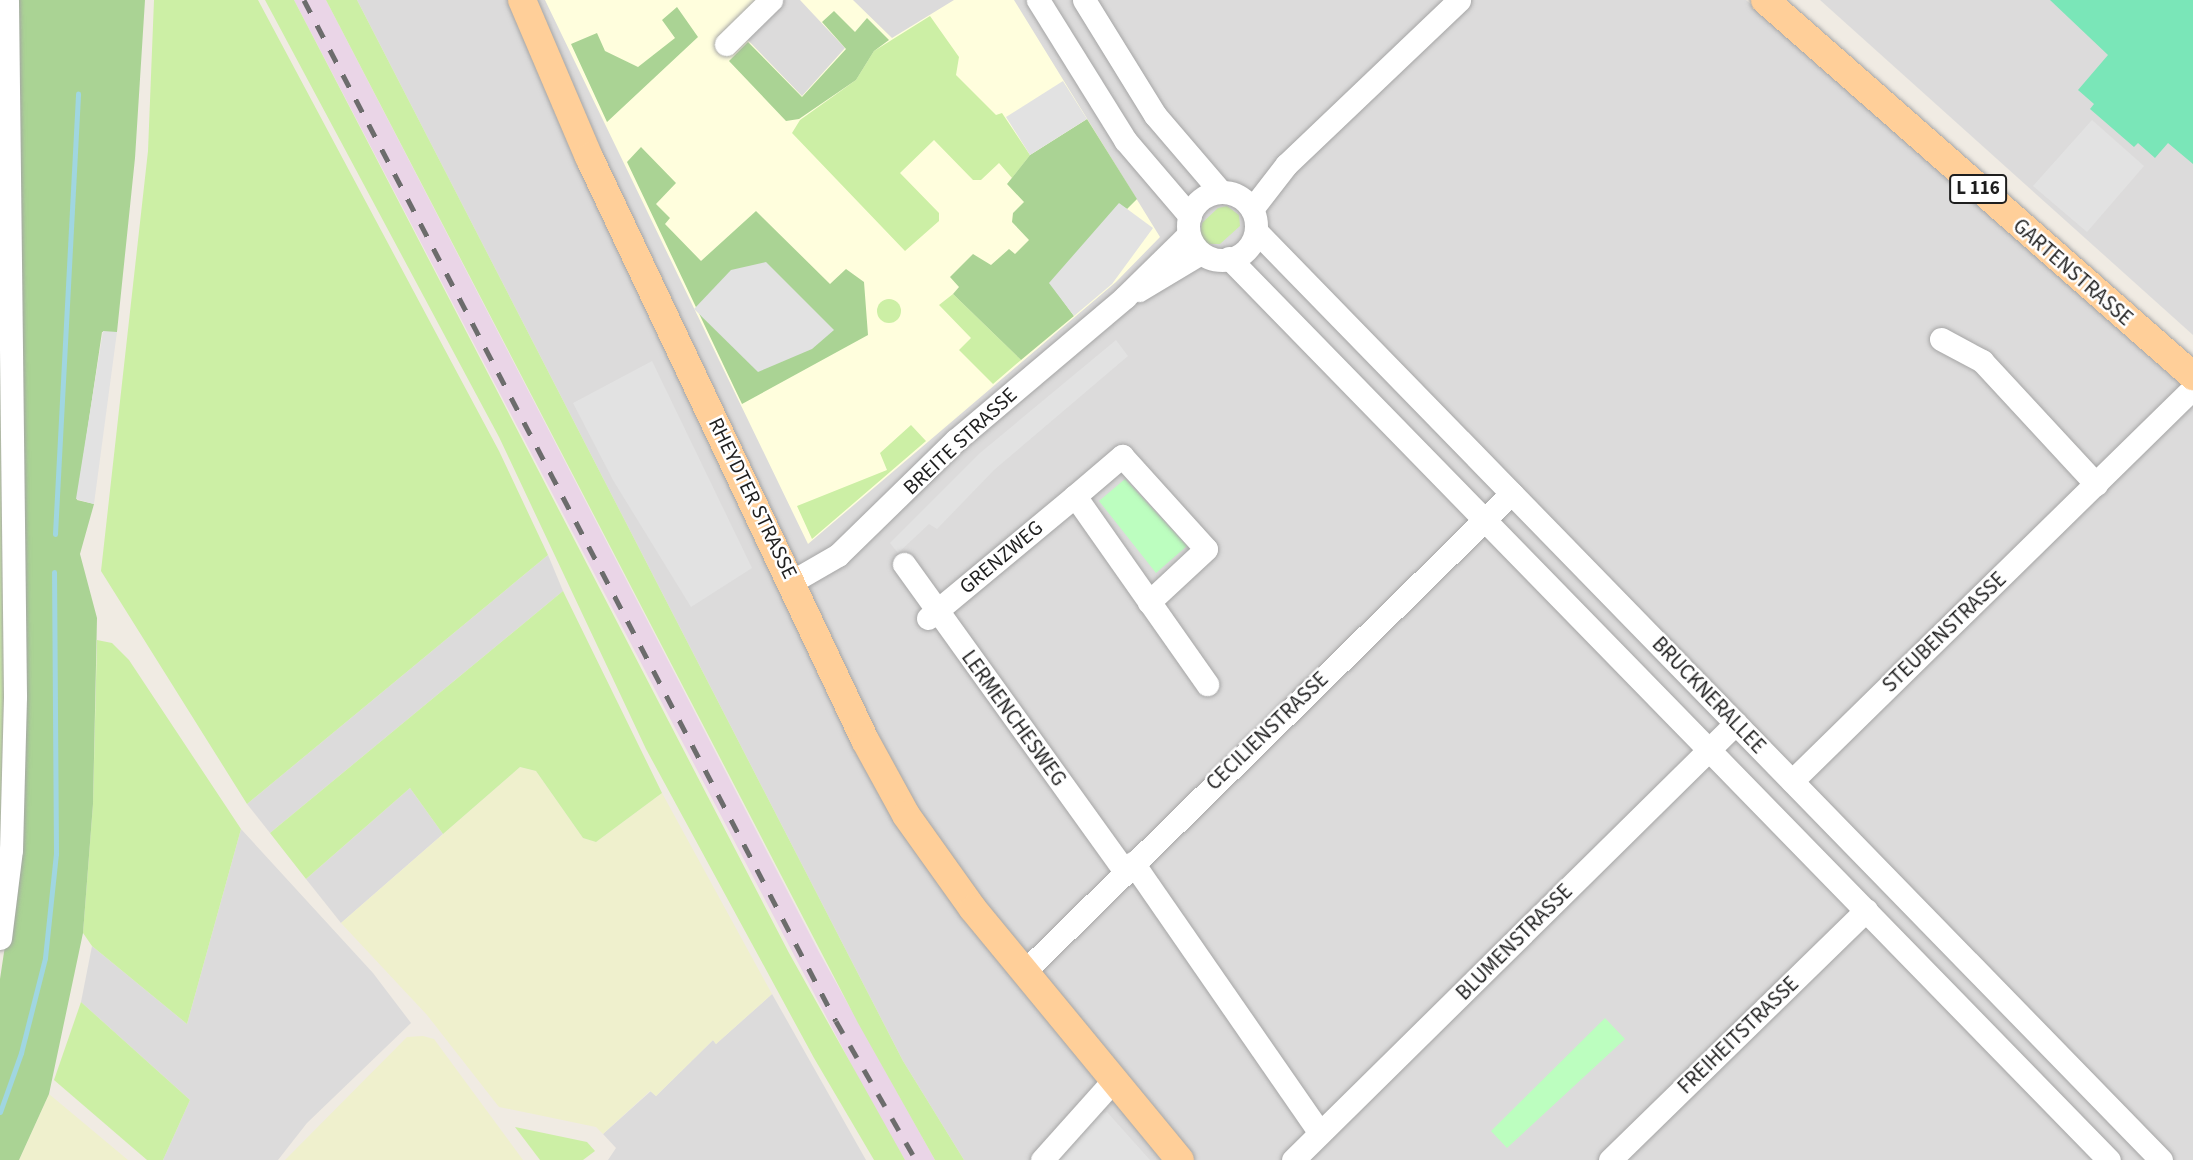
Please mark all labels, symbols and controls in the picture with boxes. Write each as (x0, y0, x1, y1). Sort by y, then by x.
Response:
road number: L 116 (1948, 174, 2008, 204)
street label: GARTENSTRASSE (2008, 213, 2138, 331)
street label: BREITE STRASSE (898, 382, 1022, 500)
street label: RHEYDTER STRASSE (703, 413, 803, 583)
street label: GRENZWEG (954, 515, 1048, 599)
street label: STEUBENSTRASSE (1877, 567, 2011, 697)
street label: BRUCKNERALLEE (1647, 631, 1771, 759)
street label: LERMENCHESWEG (956, 645, 1072, 791)
street label: CECILIENSTRASSE (1201, 667, 1333, 795)
street label: BLUMENSTRASSE (1451, 879, 1577, 1005)
street label: FREIHEITSTRASSE (1672, 971, 1804, 1099)

